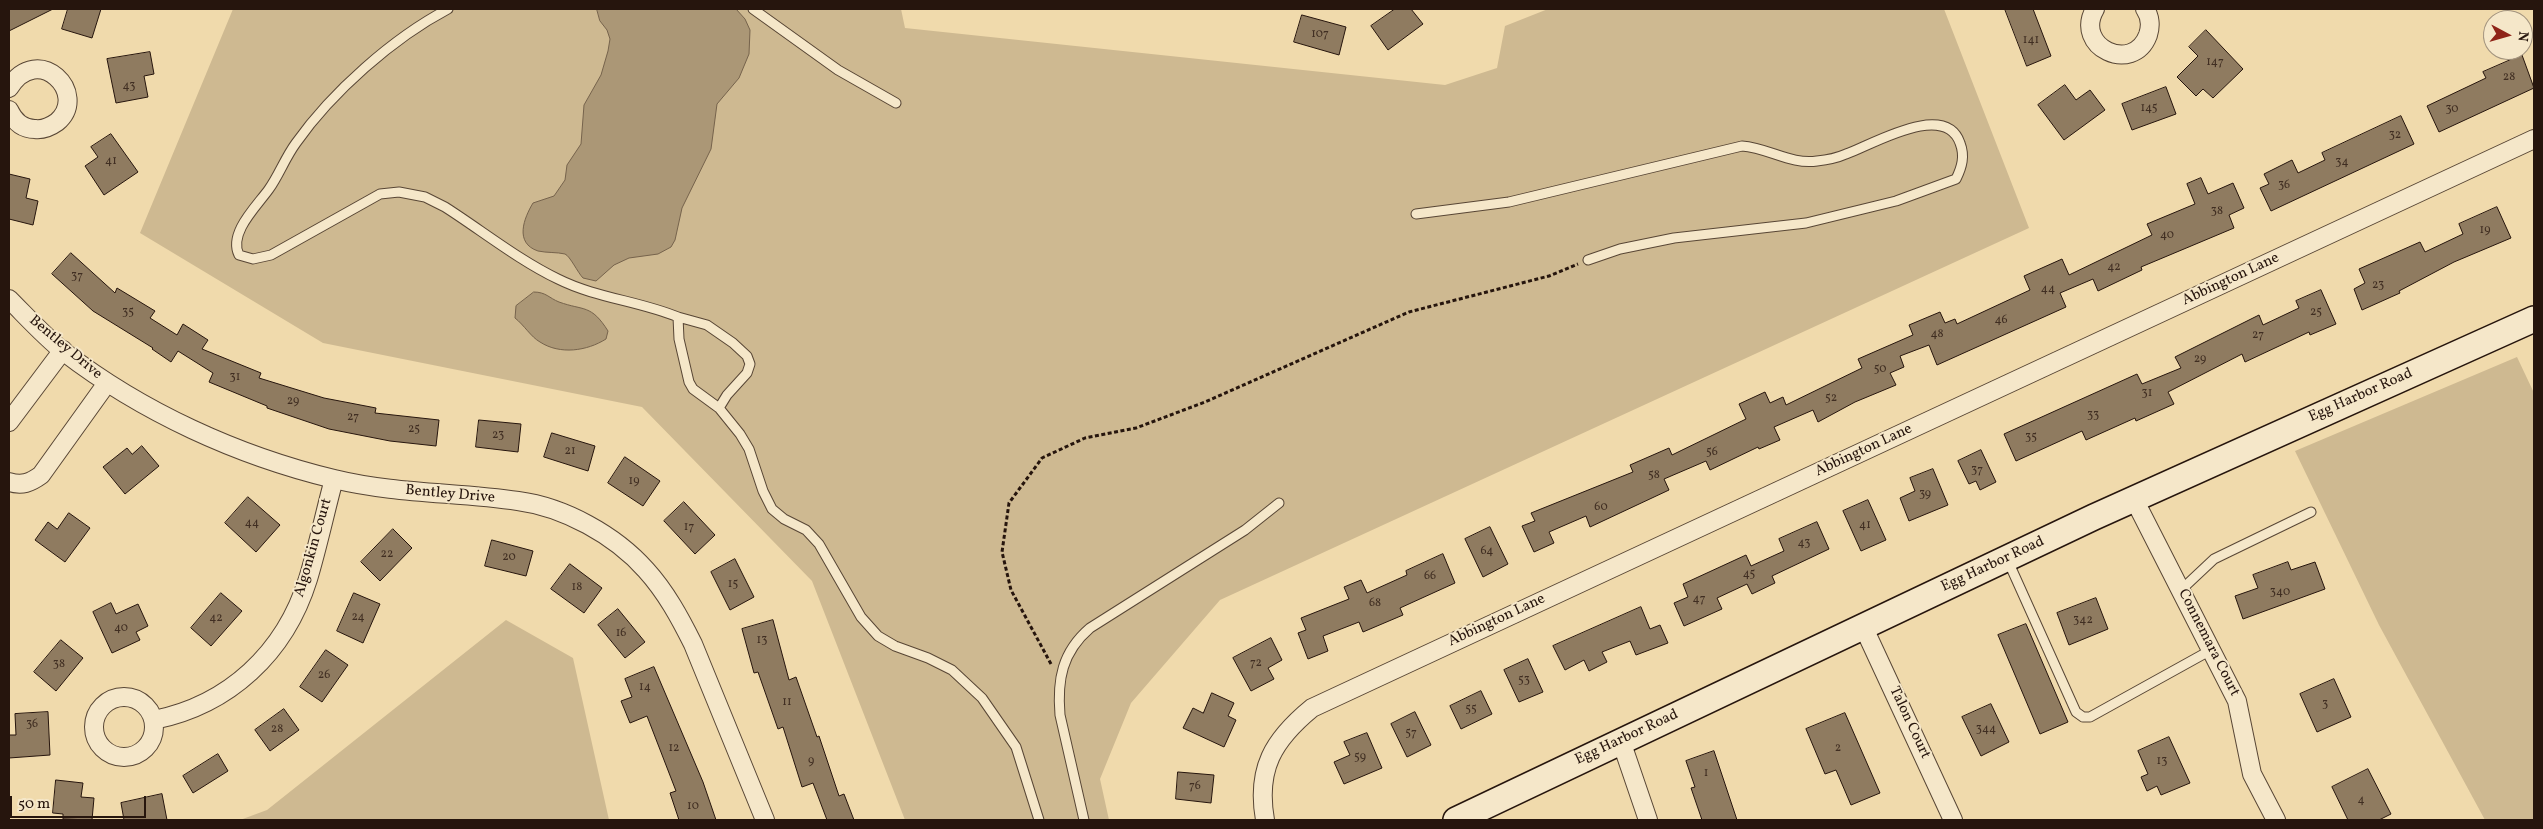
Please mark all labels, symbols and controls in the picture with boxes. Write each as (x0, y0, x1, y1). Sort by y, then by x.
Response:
north arrow (2483, 10, 2533, 60)
house number: 107 (1311, 28, 1329, 42)
text: N (2512, 30, 2532, 43)
house number: 141 (2023, 34, 2039, 48)
house number: 147 (2206, 56, 2224, 70)
house number: 28 (2503, 71, 2515, 85)
house number: 43 (123, 80, 135, 94)
house number: 145 (2140, 102, 2158, 116)
house number: 30 (2445, 103, 2459, 117)
house number: 32 (2389, 129, 2401, 143)
house number: 41 (105, 155, 117, 169)
house number: 34 (2335, 156, 2349, 170)
house number: 36 (2278, 179, 2290, 193)
house number: 38 (2211, 205, 2223, 219)
house number: 19 (2480, 224, 2490, 238)
house number: 40 (2160, 229, 2174, 243)
street label: Abbington Lane (2180, 250, 2282, 310)
house number: 42 (2107, 261, 2121, 275)
house number: 37 (71, 270, 83, 284)
house number: 23 (2372, 279, 2384, 293)
house number: 44 (2041, 283, 2055, 297)
house number: 35 (122, 306, 134, 320)
house number: 25 (2310, 306, 2322, 320)
street label: Bentley Drive (25, 312, 105, 384)
house number: 46 (1994, 314, 2008, 328)
house number: 48 (1930, 328, 1944, 342)
house number: 27 (2252, 329, 2264, 343)
house number: 29 (2194, 353, 2206, 367)
house number: 50 (1874, 363, 1886, 377)
street label: Egg Harbor Road (2306, 365, 2416, 427)
house number: 31 (230, 371, 240, 385)
house number: 31 (2142, 387, 2152, 401)
house number: 52 (1825, 392, 1837, 406)
house number: 29 (287, 395, 299, 409)
house number: 33 (2087, 409, 2099, 423)
house number: 27 (347, 411, 359, 425)
street label: Abbington Lane (1813, 421, 1915, 481)
house number: 25 (408, 423, 420, 437)
house number: 23 (492, 429, 504, 443)
house number: 35 (2025, 431, 2037, 445)
house number: 21 (564, 445, 576, 459)
house number: 56 (1706, 446, 1718, 460)
house number: 37 (1971, 464, 1983, 478)
house number: 58 (1648, 469, 1660, 483)
house number: 19 (629, 475, 639, 489)
street label: Bentley Drive (404, 482, 496, 508)
house number: 39 (1919, 488, 1931, 502)
street label: Algonkin Court (291, 496, 337, 600)
house number: 60 (1594, 501, 1608, 515)
house number: 44 (245, 517, 259, 531)
house number: 41 (1859, 519, 1871, 533)
house number: 17 (684, 521, 694, 535)
street label: Egg Harbor Road (1939, 533, 2047, 597)
house number: 43 (1798, 537, 1810, 551)
house number: 64 (1481, 545, 1493, 559)
house number: 22 (381, 548, 393, 562)
house number: 20 (502, 551, 516, 565)
house number: 45 (1743, 568, 1755, 582)
house number: 66 (1424, 570, 1436, 584)
house number: 15 (728, 578, 738, 592)
house number: 18 (572, 581, 582, 595)
street label: Connemara Court (2173, 586, 2243, 700)
house number: 340 (2270, 586, 2290, 600)
street label: Abbington Lane (1446, 591, 1548, 651)
house number: 47 (1693, 593, 1705, 607)
house number: 68 (1369, 597, 1381, 611)
house number: 24 (351, 611, 365, 625)
house number: 42 (209, 612, 223, 626)
house number: 342 (2073, 614, 2093, 628)
house number: 40 (114, 622, 128, 636)
house number: 16 (616, 627, 626, 641)
house number: 13 (757, 634, 767, 648)
house number: 72 (1250, 657, 1262, 671)
house number: 38 (53, 658, 65, 672)
house number: 26 (318, 669, 330, 683)
house number: 53 (1518, 674, 1530, 688)
house number: 14 (639, 681, 651, 695)
street label: Talon Court (1884, 684, 1934, 762)
house number: 11 (782, 696, 792, 710)
house number: 3 (2322, 698, 2328, 712)
house number: 55 (1465, 703, 1477, 717)
street label: Egg Harbor Road (1573, 706, 1681, 770)
house number: 36 (26, 718, 38, 732)
house number: 28 (271, 723, 283, 737)
house number: 344 (1976, 723, 1996, 737)
house number: 57 (1405, 727, 1417, 741)
house number: 12 (668, 742, 680, 756)
house number: 2 (1835, 742, 1841, 756)
house number: 59 (1354, 751, 1366, 765)
house number: 9 (808, 755, 814, 769)
house number: 13 (2157, 755, 2167, 769)
house number: 1 (1704, 767, 1708, 781)
house number: 76 (1189, 780, 1201, 794)
scale bar (12, 786, 149, 818)
text: 50 m (18, 794, 50, 815)
house number: 4 (2357, 794, 2365, 808)
house number: 10 (687, 800, 699, 814)

